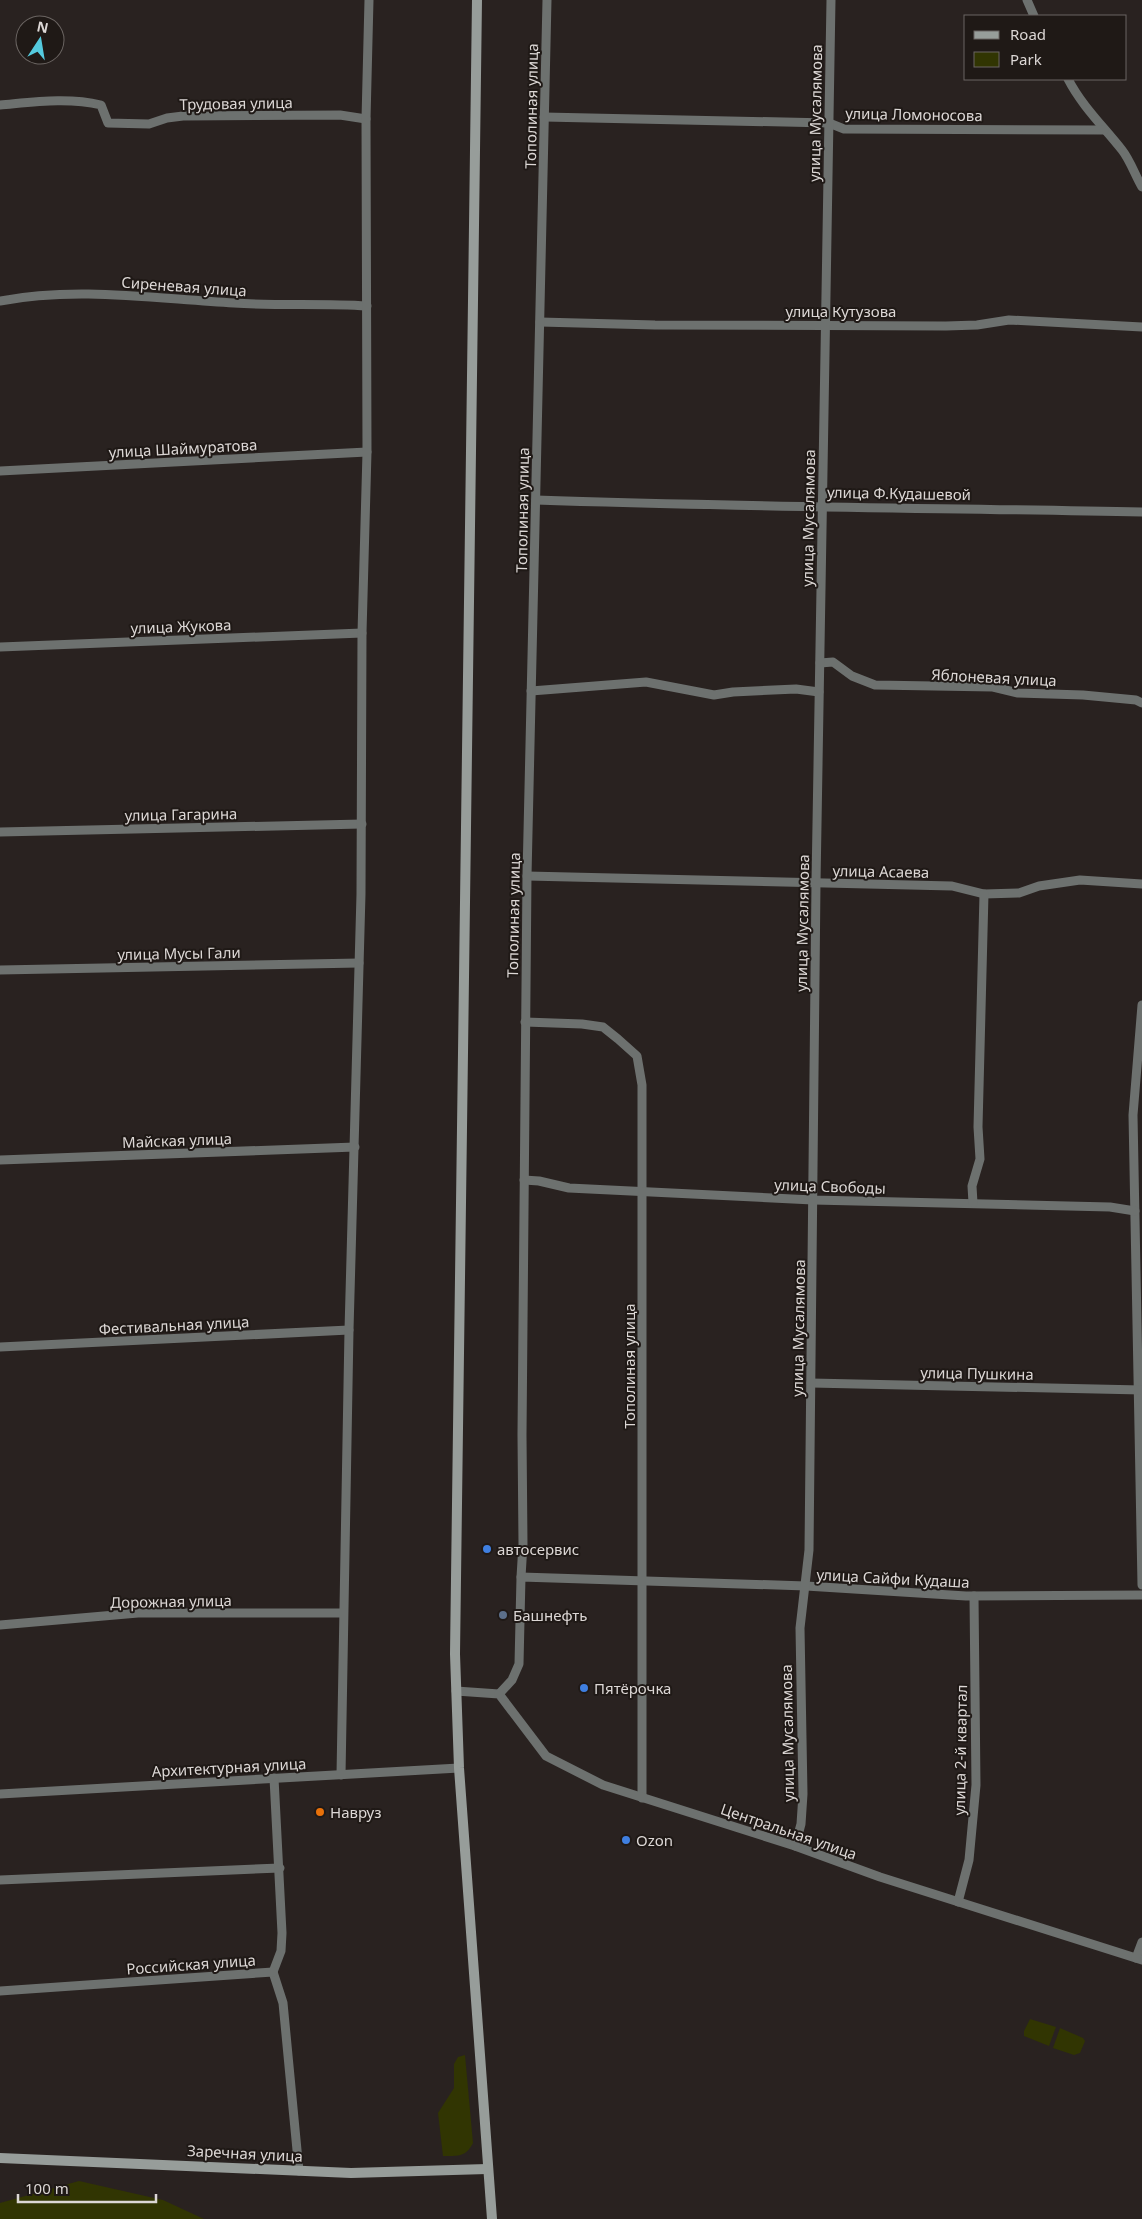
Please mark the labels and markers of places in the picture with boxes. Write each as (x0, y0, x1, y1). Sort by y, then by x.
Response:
place label: автосервис (497, 1539, 579, 1559)
marker: автосервис (481, 1543, 493, 1555)
place label: Башнефть (513, 1605, 588, 1625)
marker: Башнефть (497, 1609, 509, 1621)
place label: Пятёрочка (594, 1678, 671, 1698)
marker: Пятёрочка (578, 1682, 590, 1694)
place label: Навруз (330, 1802, 382, 1822)
marker: Навруз (314, 1806, 326, 1818)
place label: Ozon (636, 1830, 673, 1850)
marker: Ozon (620, 1834, 632, 1846)

